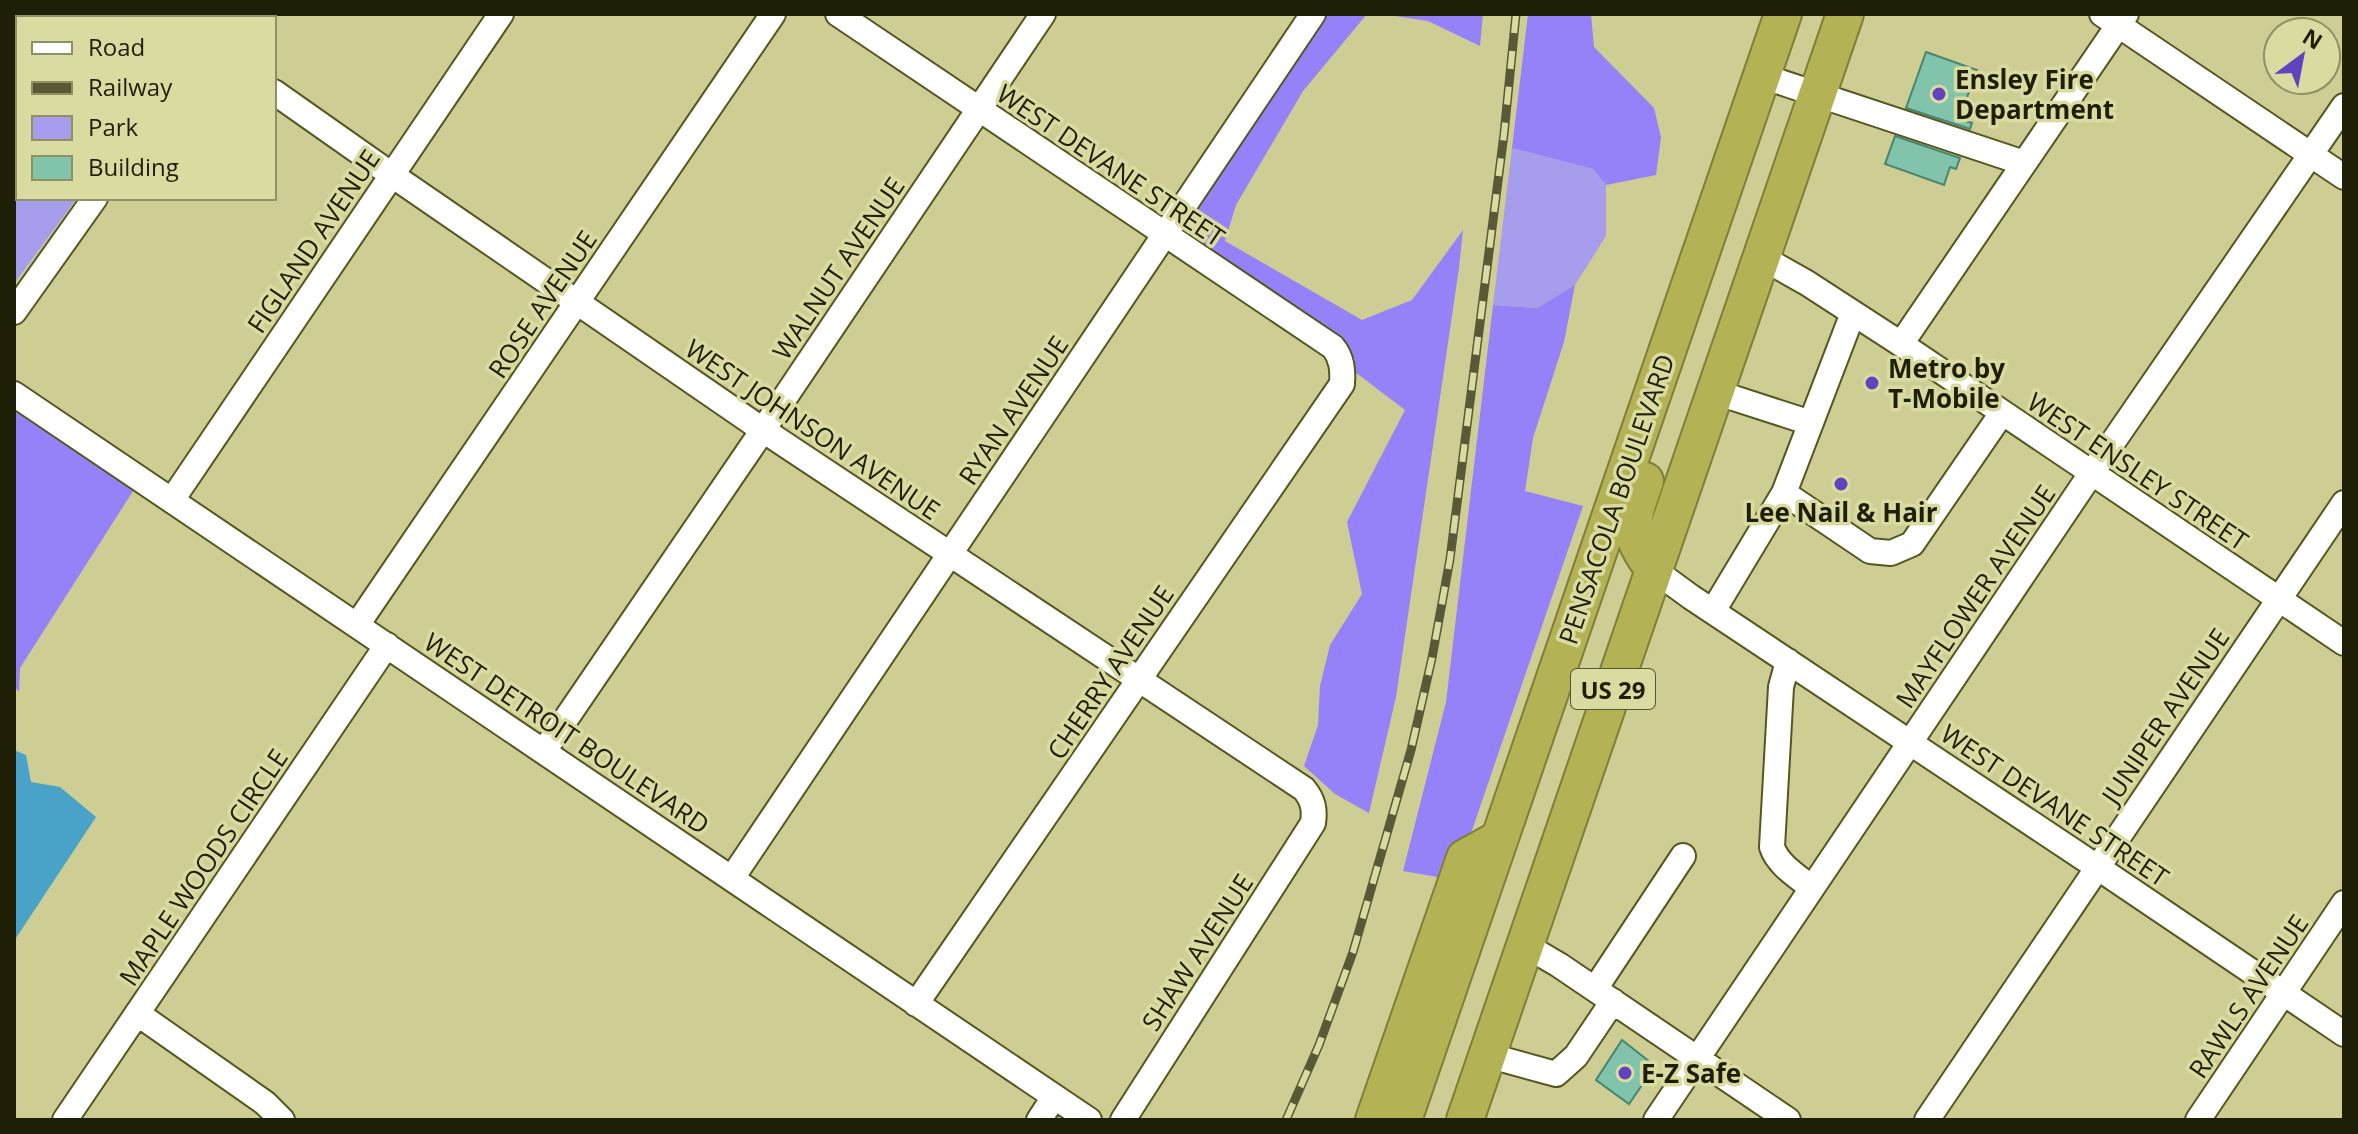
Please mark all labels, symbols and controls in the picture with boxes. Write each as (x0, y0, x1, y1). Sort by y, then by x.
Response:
legend (16, 16, 276, 200)
north arrow (2262, 16, 2342, 96)
text: N (2298, 21, 2329, 56)
text: Road (88, 30, 145, 63)
place label: Ensley Fire Department (1955, 61, 2114, 127)
text: Railway (88, 70, 173, 103)
street label: WEST DEVANE STREET (990, 75, 1233, 255)
marker: Ensley Fire Department (1930, 85, 1948, 103)
text: Park (88, 110, 139, 143)
street label: FIGLAND AVENUE (238, 142, 388, 340)
text: Building (88, 150, 179, 183)
street label: WALNUT AVENUE (764, 170, 912, 366)
street label: ROSE AVENUE (479, 223, 605, 385)
street label: RYAN AVENUE (950, 328, 1076, 492)
street label: WEST JOHNSON AVENUE (679, 330, 947, 528)
street label: PENSACOLA BOULEVARD (1549, 349, 1683, 649)
place label: Metro by T-Mobile (1888, 350, 2005, 416)
marker: Metro by T-Mobile (1863, 374, 1881, 392)
street label: WEST ENSLEY STREET (2020, 384, 2256, 559)
marker: Lee Nail & Hair (1832, 475, 1850, 493)
street label: MAYFLOWER AVENUE (1887, 477, 2063, 715)
place label: Lee Nail & Hair (1744, 494, 1938, 530)
street label: CHERRY AVENUE (1038, 578, 1182, 766)
street label: JUNIPER AVENUE (2091, 621, 2237, 814)
street label: WEST DETROIT BOULEVARD (417, 624, 717, 842)
road number: US 29 (1571, 669, 1655, 709)
street label: WEST DEVANE STREET (1934, 715, 2177, 895)
street label: MAPLE WOODS CIRCLE (110, 741, 296, 993)
street label: SHAW AVENUE (1133, 867, 1261, 1037)
street label: RAWLS AVENUE (2180, 907, 2316, 1085)
place label: E-Z Safe (1641, 1055, 1741, 1091)
marker: E-Z Safe (1616, 1064, 1634, 1082)

